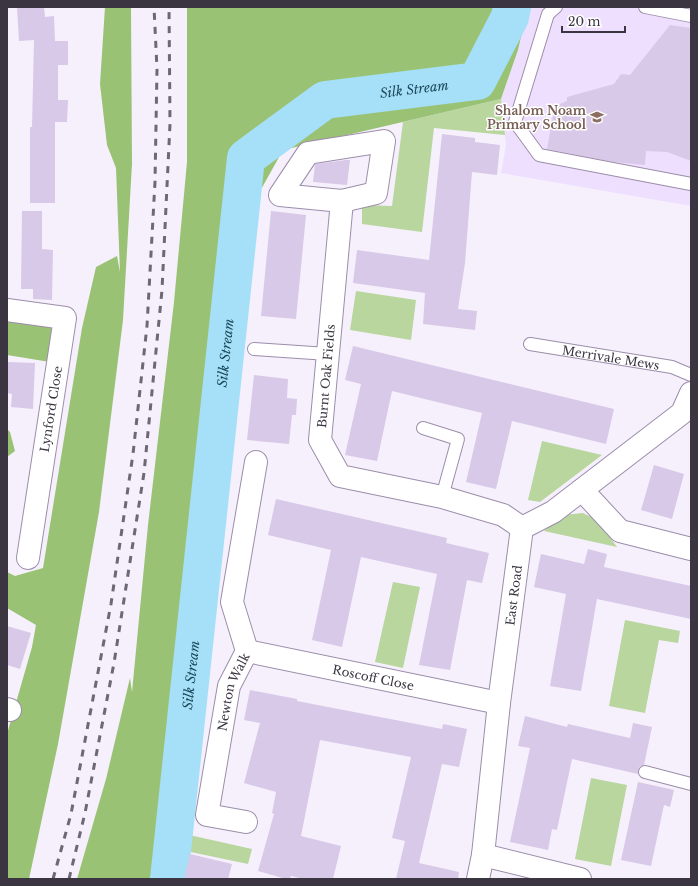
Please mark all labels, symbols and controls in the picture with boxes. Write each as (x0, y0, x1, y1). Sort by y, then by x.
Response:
scale bar (562, 8, 625, 34)
text: 20 m (568, 14, 600, 29)
water label: Silk Stream (379, 76, 450, 102)
place label: Shalom Noam Primary School (487, 103, 587, 132)
school or university icon: Shalom Noam Primary School (589, 109, 605, 125)
water label: Silk Stream (213, 318, 237, 388)
street label: Burnt Oak Fields (314, 323, 338, 429)
street label: Merrivale Mews (561, 342, 661, 372)
street label: Lynford Close (37, 365, 65, 453)
street label: East Road (502, 564, 525, 626)
water label: Silk Stream (179, 640, 203, 710)
street label: Newton Walk (214, 650, 253, 732)
street label: Roscoff Close (331, 661, 416, 693)

